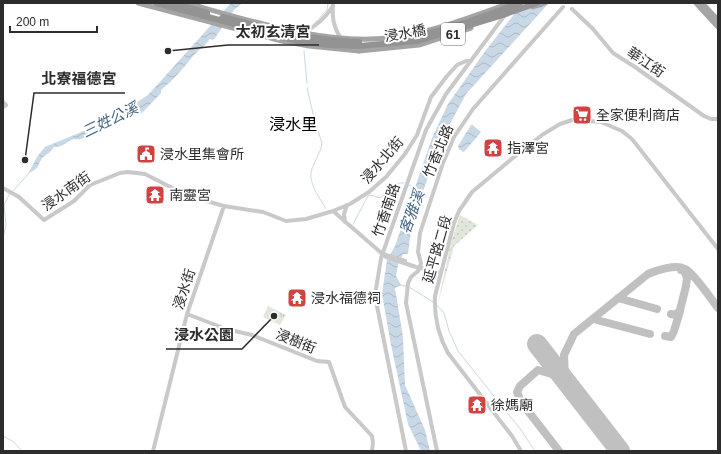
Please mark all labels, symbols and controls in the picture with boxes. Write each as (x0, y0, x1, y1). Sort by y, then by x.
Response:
scale bar (10, 8, 97, 34)
text: 200 m (16, 15, 49, 29)
callout: 太初玄清宮 (228, 18, 319, 45)
street label: 浸水橋 (383, 21, 427, 45)
text: 太初玄清宮 (235, 23, 311, 40)
road number: 61 (441, 23, 465, 45)
street label: 華江街 (624, 44, 668, 80)
callout: 北寮福德宮 (34, 66, 125, 93)
text: 北寮福德宮 (41, 70, 117, 87)
water label: 三姓公溪 (79, 98, 142, 140)
supermarket icon: 全家便利商店 (571, 104, 593, 126)
place label: 全家便利商店 (596, 107, 680, 123)
district label: 浸水里 (269, 116, 317, 133)
street label: 竹香北路 (420, 122, 456, 180)
street label: 浸水北街 (358, 134, 406, 186)
temple icon: 指澤宮 (482, 137, 504, 159)
place label: 指澤宮 (507, 140, 549, 156)
public building icon: 浸水里集會所 (135, 143, 157, 165)
place label: 浸水里集會所 (160, 146, 244, 162)
street label: 浸水南街 (38, 168, 94, 214)
street label: 竹香南路 (369, 181, 403, 239)
temple icon: 南靈宮 (144, 184, 166, 206)
water label: 客雅溪 (396, 186, 428, 236)
place label: 南靈宮 (169, 187, 211, 203)
street label: 延平路二段 (420, 213, 454, 285)
street label: 浸水街 (170, 267, 198, 311)
temple icon: 浸水福德祠 (286, 287, 308, 309)
place label: 浸水福德祠 (311, 290, 381, 306)
callout: 浸水公園 (166, 322, 242, 349)
text: 浸水公園 (174, 326, 234, 343)
street label: 浸樹街 (274, 326, 318, 356)
temple icon: 徐媽廟 (466, 394, 488, 416)
place label: 徐媽廟 (491, 397, 533, 413)

